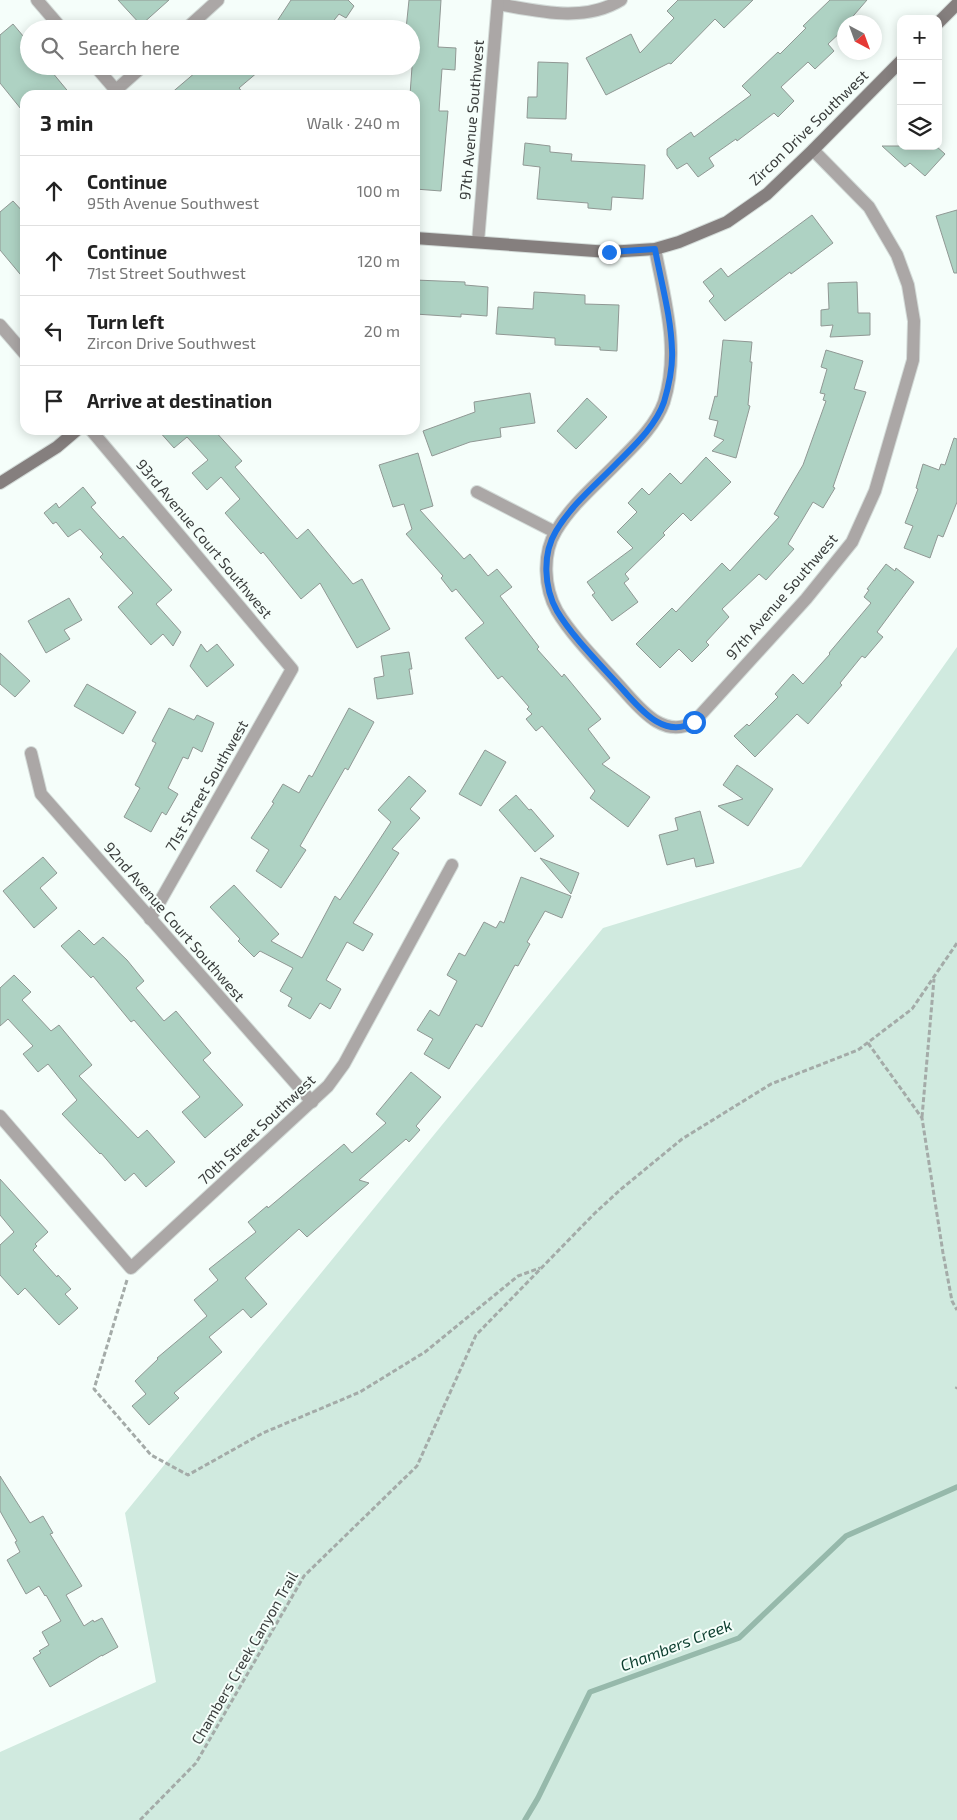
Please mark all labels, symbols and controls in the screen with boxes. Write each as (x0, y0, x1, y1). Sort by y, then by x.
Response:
north arrow (837, 15, 882, 60)
map controls (897, 15, 942, 150)
button: + (897, 15, 942, 60)
search box (20, 20, 420, 75)
icon: search (38, 34, 66, 62)
text: Search here (78, 36, 180, 59)
street label: 97th Avenue Southwest (455, 39, 487, 201)
button: − (897, 60, 942, 105)
street label: Zircon Drive Southwest (745, 66, 872, 189)
button: layers (897, 105, 942, 150)
text: 3 min (40, 110, 93, 135)
text: Walk · 240 m (307, 113, 400, 132)
text: Continue (87, 170, 167, 193)
icon: ahead (40, 177, 68, 205)
text: 100 m (357, 181, 400, 200)
text: 95th Avenue Southwest (87, 193, 259, 212)
text: Continue (87, 240, 167, 263)
route end (598, 241, 621, 264)
icon: ahead (40, 247, 68, 275)
text: 120 m (357, 251, 400, 270)
text: 71st Street Southwest (87, 263, 246, 282)
text: Turn left (87, 310, 164, 333)
icon: left (40, 317, 68, 345)
text: 20 m (364, 321, 400, 340)
text: Zircon Drive Southwest (87, 333, 256, 352)
icon: arrive (40, 387, 68, 415)
text: Arrive at destination (87, 389, 272, 412)
street label: 93rd Avenue Court Southwest (133, 455, 277, 622)
street label: 97th Avenue Southwest (722, 530, 841, 663)
route start (683, 711, 706, 734)
street label: 71st Street Southwest (161, 716, 251, 855)
street label: 92nd Avenue Court Southwest (101, 838, 249, 1005)
street label: 70th Street Southwest (194, 1070, 319, 1188)
street label: Chambers Creek Canyon Trail (187, 1567, 301, 1747)
water label: Chambers Creek (617, 1615, 734, 1675)

